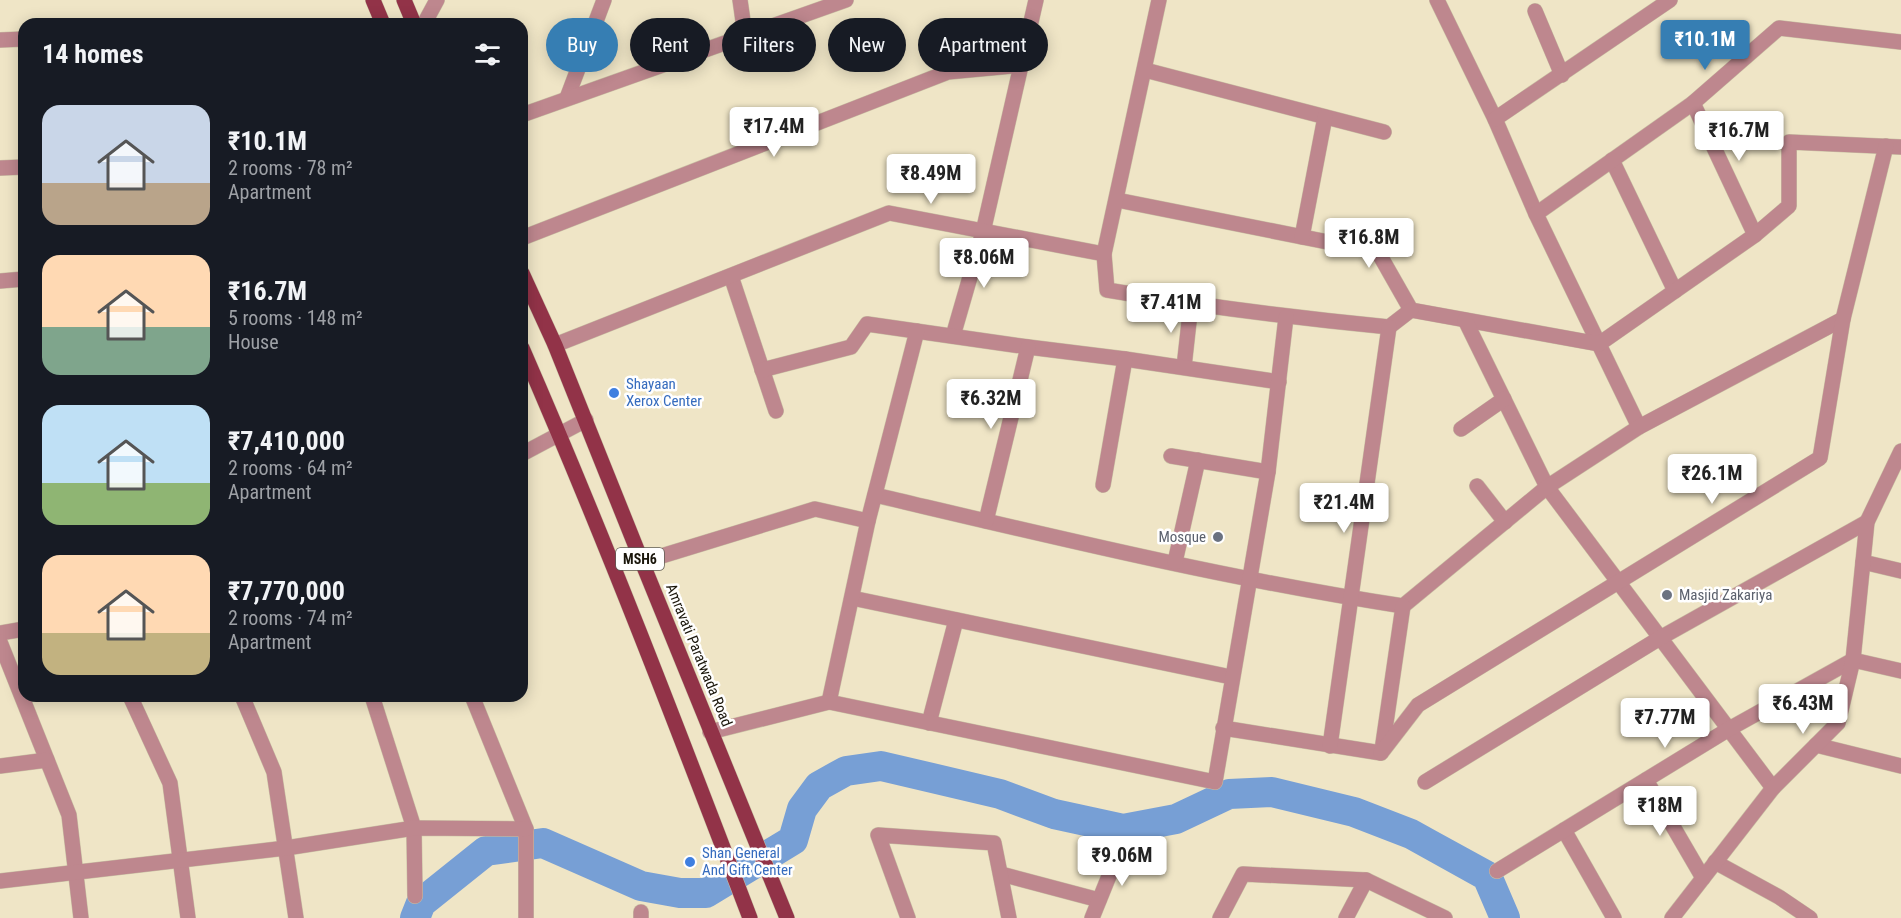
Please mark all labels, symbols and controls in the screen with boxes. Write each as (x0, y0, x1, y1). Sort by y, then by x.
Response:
chip: Buy (546, 18, 618, 72)
chip: Rent (630, 18, 710, 72)
chip: Filters (722, 18, 816, 72)
chip: New (828, 18, 906, 72)
chip: Apartment (918, 18, 1048, 72)
pin: ₹10.1M (1656, 20, 1754, 71)
text: ₹10.1M (1675, 27, 1735, 51)
icon: filters (471, 38, 504, 71)
text: 14 homes (42, 39, 144, 69)
pin: ₹17.4M (725, 107, 823, 158)
pin: ₹16.7M (1690, 111, 1788, 162)
text: ₹17.4M (744, 114, 804, 138)
text: ₹16.7M (1709, 118, 1769, 142)
text: ₹10.1M (228, 126, 307, 156)
icon: home (90, 129, 162, 201)
pin: ₹8.49M (882, 154, 980, 205)
text: 2 rooms · 78 m² (228, 156, 353, 180)
text: ₹8.49M (901, 161, 961, 185)
text: Apartment (228, 180, 312, 204)
pin: ₹16.8M (1320, 218, 1418, 269)
text: ₹16.8M (1339, 225, 1399, 249)
pin: ₹8.06M (935, 238, 1033, 289)
text: ₹8.06M (954, 245, 1014, 269)
text: ₹16.7M (228, 276, 307, 306)
icon: home (90, 279, 162, 351)
pin: ₹7.41M (1122, 283, 1220, 334)
text: ₹7.41M (1141, 290, 1201, 314)
text: 5 rooms · 148 m² (228, 306, 363, 330)
text: House (228, 330, 279, 354)
place label: Shayaan Xerox Center (626, 375, 702, 410)
pin: ₹6.32M (942, 379, 1040, 430)
marker: Shayaan Xerox Center (607, 386, 621, 400)
text: ₹6.32M (961, 386, 1021, 410)
text: ₹7,410,000 (228, 426, 345, 456)
icon: home (90, 429, 162, 501)
pin: ₹26.1M (1663, 454, 1761, 505)
text: 2 rooms · 64 m² (228, 456, 353, 480)
text: ₹26.1M (1682, 461, 1742, 485)
text: Apartment (228, 480, 312, 504)
pin: ₹21.4M (1295, 483, 1393, 534)
text: ₹21.4M (1314, 490, 1374, 514)
place label: Mosque (1159, 528, 1206, 546)
marker: Mosque (1211, 530, 1225, 544)
road number: MSH6 (616, 548, 664, 570)
text: ₹7,770,000 (228, 576, 345, 606)
icon: home (90, 579, 162, 651)
street label: Amravati Paratwada Road (662, 581, 736, 729)
place label: Masjid Zakariya (1679, 586, 1772, 604)
marker: Masjid Zakariya (1660, 588, 1674, 602)
text: 2 rooms · 74 m² (228, 606, 353, 630)
text: Apartment (228, 630, 312, 654)
pin: ₹6.43M (1754, 684, 1852, 735)
text: ₹6.43M (1773, 691, 1833, 715)
pin: ₹7.77M (1616, 698, 1714, 749)
text: ₹7.77M (1635, 705, 1695, 729)
pin: ₹18M (1624, 786, 1696, 837)
text: ₹18M (1638, 793, 1682, 817)
pin: ₹9.06M (1073, 836, 1171, 887)
text: ₹9.06M (1092, 843, 1152, 867)
place label: Shan General And Gift Center (702, 844, 793, 879)
marker: Shan General And Gift Center (683, 855, 697, 869)

